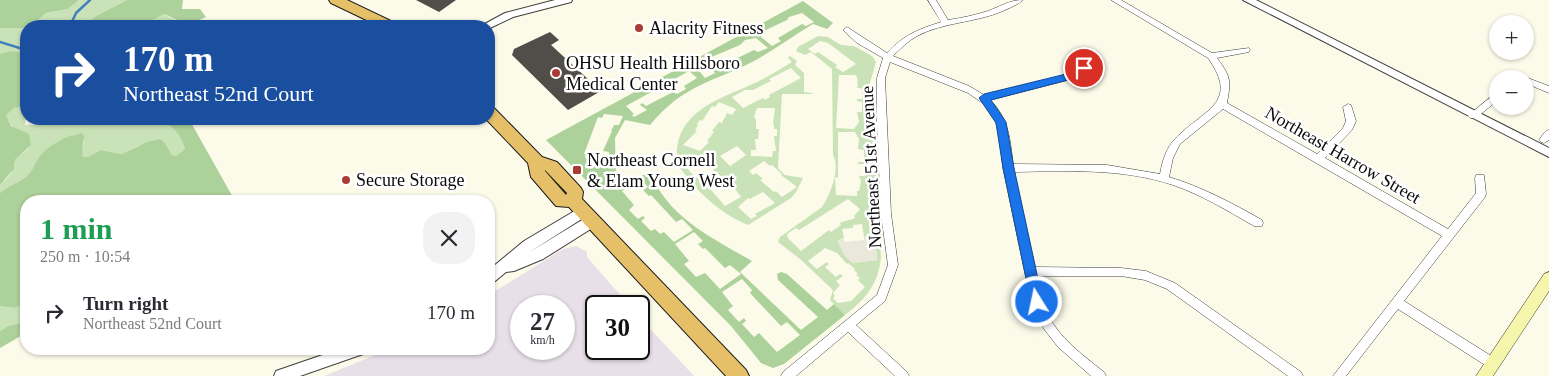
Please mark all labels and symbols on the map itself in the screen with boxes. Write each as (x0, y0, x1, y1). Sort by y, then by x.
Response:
place label: Alacrity Fitness (649, 18, 764, 38)
marker: Alacrity Fitness (633, 22, 645, 34)
pin (1063, 47, 1105, 89)
place label: OHSU Health Hillsboro Medical Center (566, 53, 740, 94)
marker: OHSU Health Hillsboro Medical Center (550, 67, 562, 79)
street label: Northeast 51st Avenue (857, 85, 885, 249)
street label: Northeast Harrow Street (1262, 102, 1424, 208)
place label: Northeast Cornell & Elam Young West (587, 150, 734, 191)
marker: Northeast Cornell & Elam Young West (571, 164, 583, 176)
place label: Secure Storage (356, 170, 464, 190)
marker: Secure Storage (340, 174, 352, 186)
position arrow (1010, 275, 1062, 327)
speed limit sign: 30 (585, 295, 650, 360)

